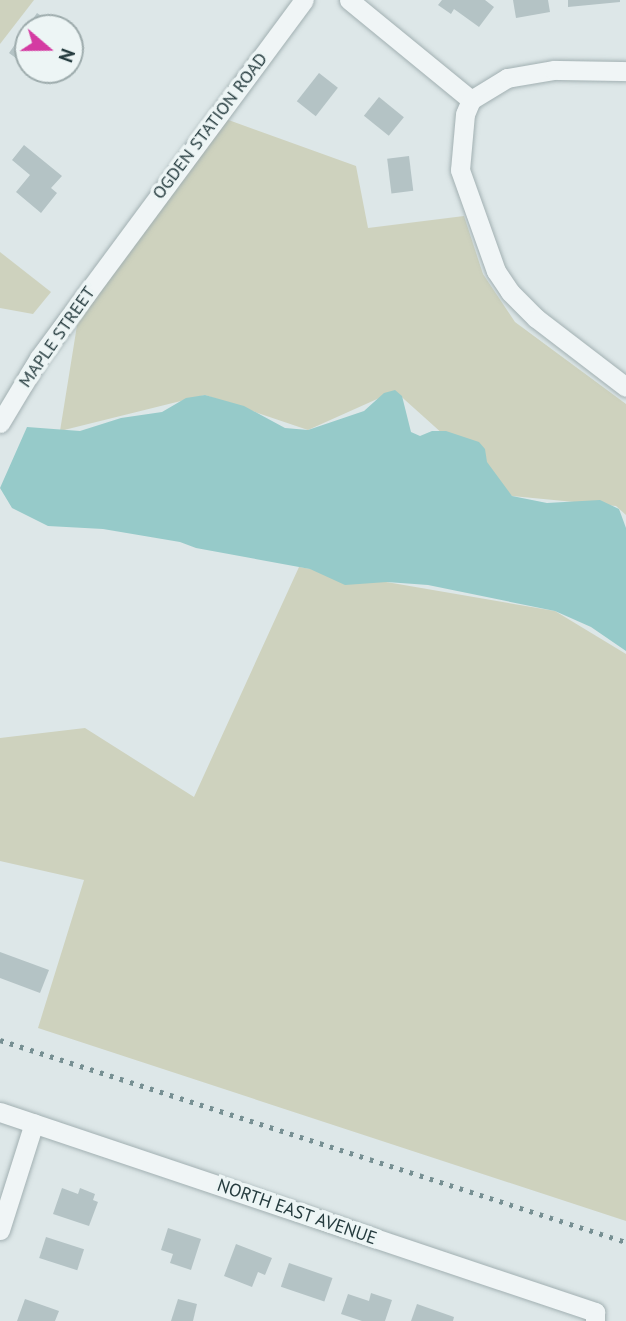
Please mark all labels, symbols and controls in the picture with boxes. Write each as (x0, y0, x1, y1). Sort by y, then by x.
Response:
north arrow (14, 14, 84, 84)
text: N (53, 46, 80, 65)
street label: OGDEN STATION ROAD (148, 48, 272, 204)
street label: MAPLE STREET (14, 282, 100, 392)
street label: NORTH EAST AVENUE (214, 1174, 380, 1250)

